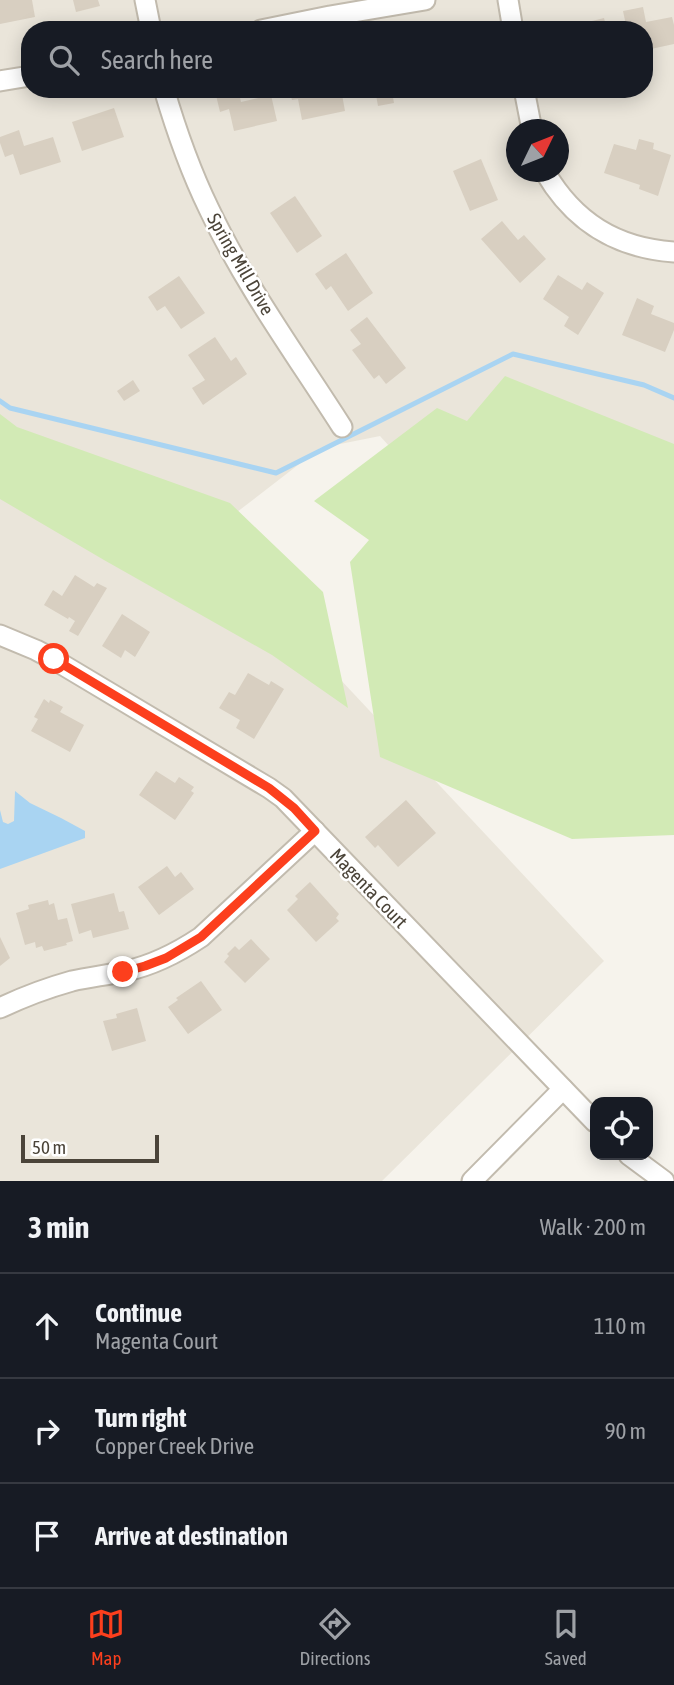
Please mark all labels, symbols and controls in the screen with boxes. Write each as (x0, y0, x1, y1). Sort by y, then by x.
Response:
search box (21, 21, 653, 98)
icon: search (45, 41, 83, 79)
text: Search here (101, 45, 213, 75)
north arrow (506, 119, 569, 182)
street label: Spring Mill Drive (203, 209, 279, 319)
route start (38, 643, 69, 674)
street label: Magenta Court (326, 844, 412, 932)
route end (107, 956, 138, 987)
map controls (590, 1097, 653, 1160)
button: locate (590, 1097, 653, 1160)
scale bar (21, 1132, 159, 1164)
text: 50 m (32, 1136, 66, 1158)
text: 3 min (28, 1210, 89, 1244)
text: Walk · 200 m (540, 1214, 646, 1240)
text: Continue (95, 1298, 182, 1328)
icon: ahead (28, 1307, 66, 1345)
text: 110 m (594, 1313, 646, 1339)
text: Magenta Court (95, 1328, 218, 1354)
text: Turn right (95, 1403, 186, 1433)
icon: right (28, 1412, 66, 1450)
text: 90 m (605, 1418, 646, 1444)
text: Copper Creek Drive (95, 1433, 254, 1459)
icon: arrive (28, 1517, 66, 1555)
text: Arrive at destination (95, 1521, 288, 1551)
tab: Map (87, 1605, 125, 1669)
tab: Directions (300, 1605, 370, 1669)
tab: Saved (545, 1605, 587, 1669)

